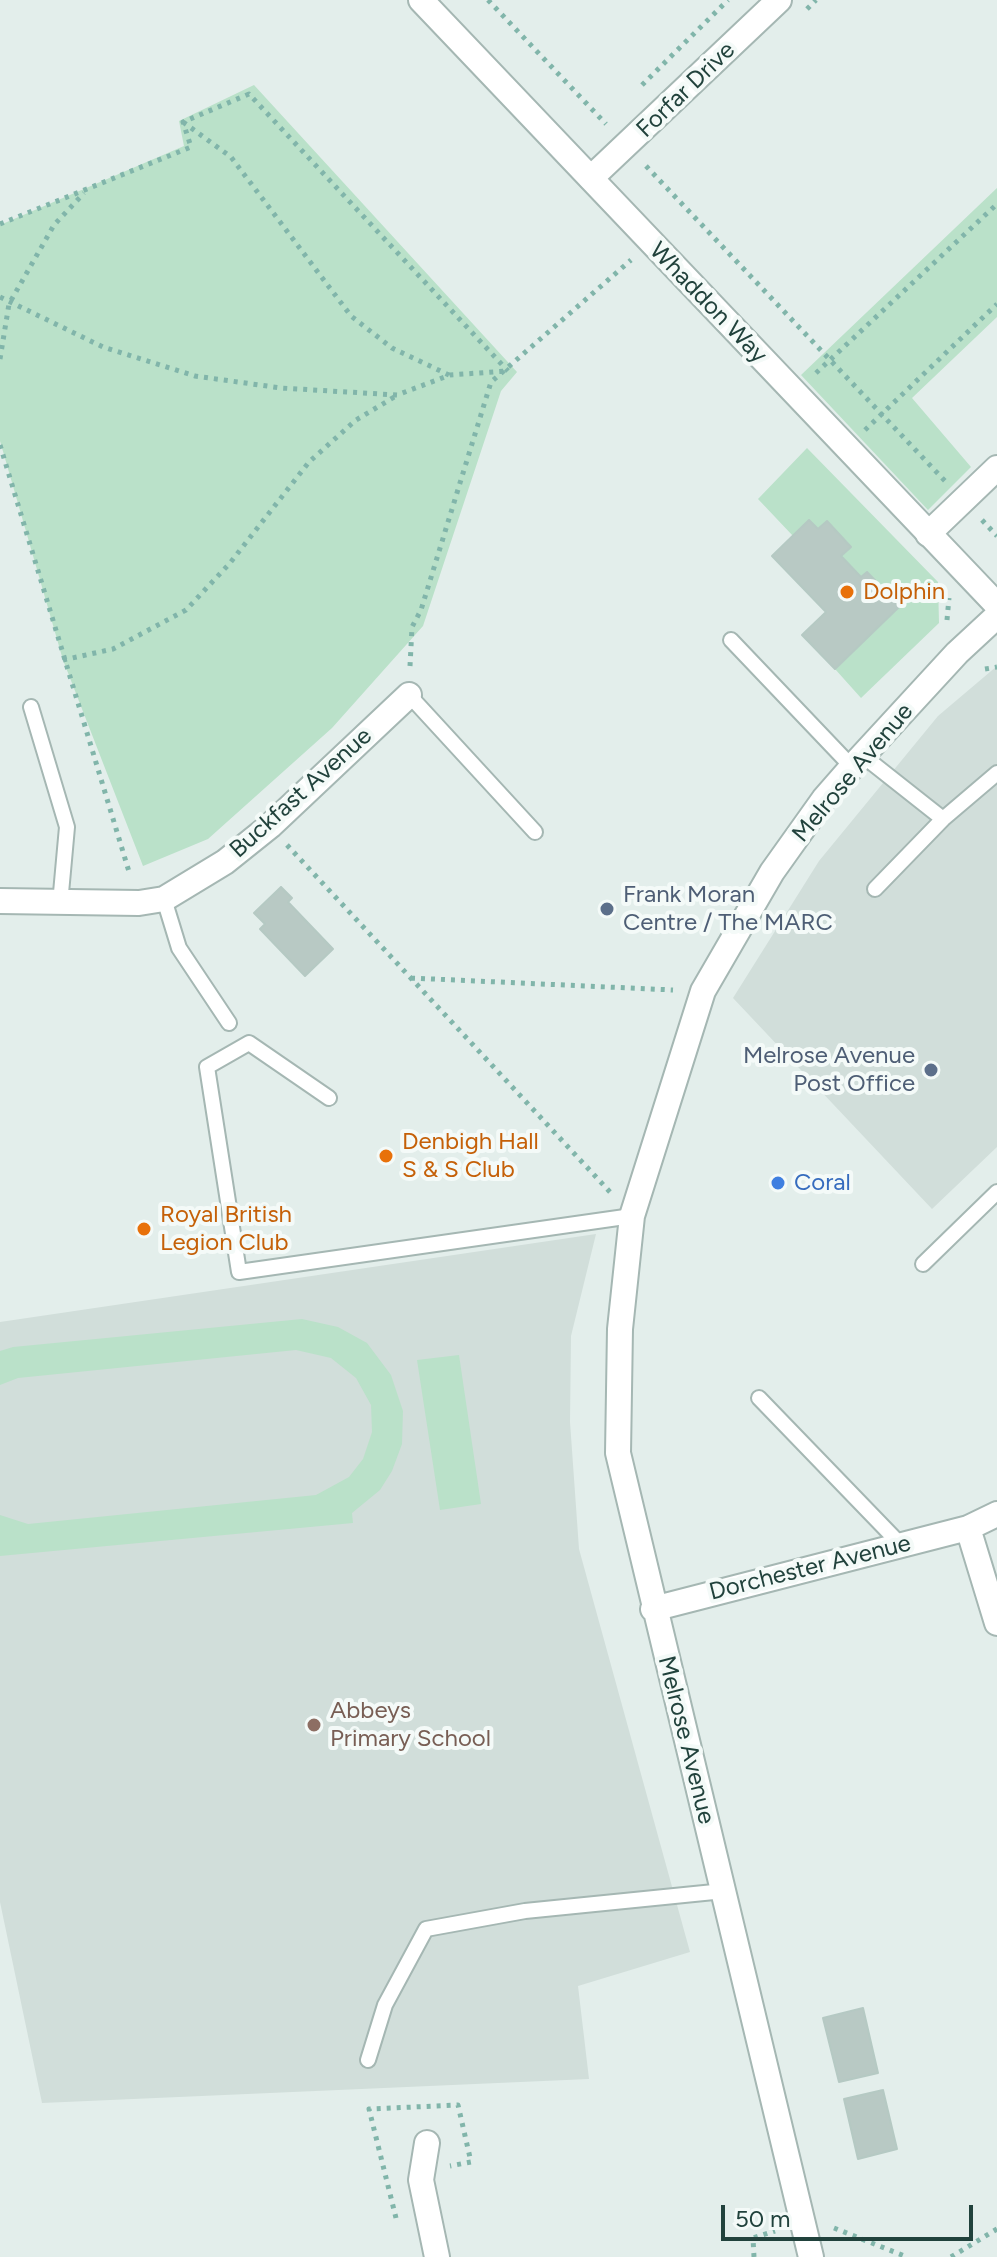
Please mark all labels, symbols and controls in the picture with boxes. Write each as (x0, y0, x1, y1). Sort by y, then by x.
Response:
street label: Forfar Drive (631, 36, 741, 144)
street label: Whaddon Way (643, 237, 773, 369)
place label: Dolphin (863, 578, 945, 606)
marker: Dolphin (838, 583, 856, 601)
street label: Melrose Avenue (787, 698, 919, 848)
street label: Buckfast Avenue (224, 722, 378, 864)
place label: Frank Moran Centre / The MARC (623, 881, 833, 937)
marker: Frank Moran Centre / The MARC (598, 900, 616, 918)
place label: Melrose Avenue Post Office (743, 1042, 915, 1098)
marker: Melrose Avenue Post Office (922, 1061, 940, 1079)
place label: Denbigh Hall S & S Club (402, 1128, 539, 1184)
marker: Denbigh Hall S & S Club (377, 1147, 395, 1165)
place label: Coral (794, 1169, 851, 1197)
marker: Coral (769, 1174, 787, 1192)
place label: Royal British Legion Club (160, 1201, 292, 1257)
marker: Royal British Legion Club (135, 1220, 153, 1238)
street label: Dorchester Avenue (706, 1529, 914, 1607)
street label: Melrose Avenue (651, 1653, 721, 1827)
place label: Abbeys Primary School (330, 1697, 491, 1753)
marker: Abbeys Primary School (305, 1716, 323, 1734)
scale bar (725, 2189, 977, 2239)
text: 50 m (735, 2204, 791, 2233)

